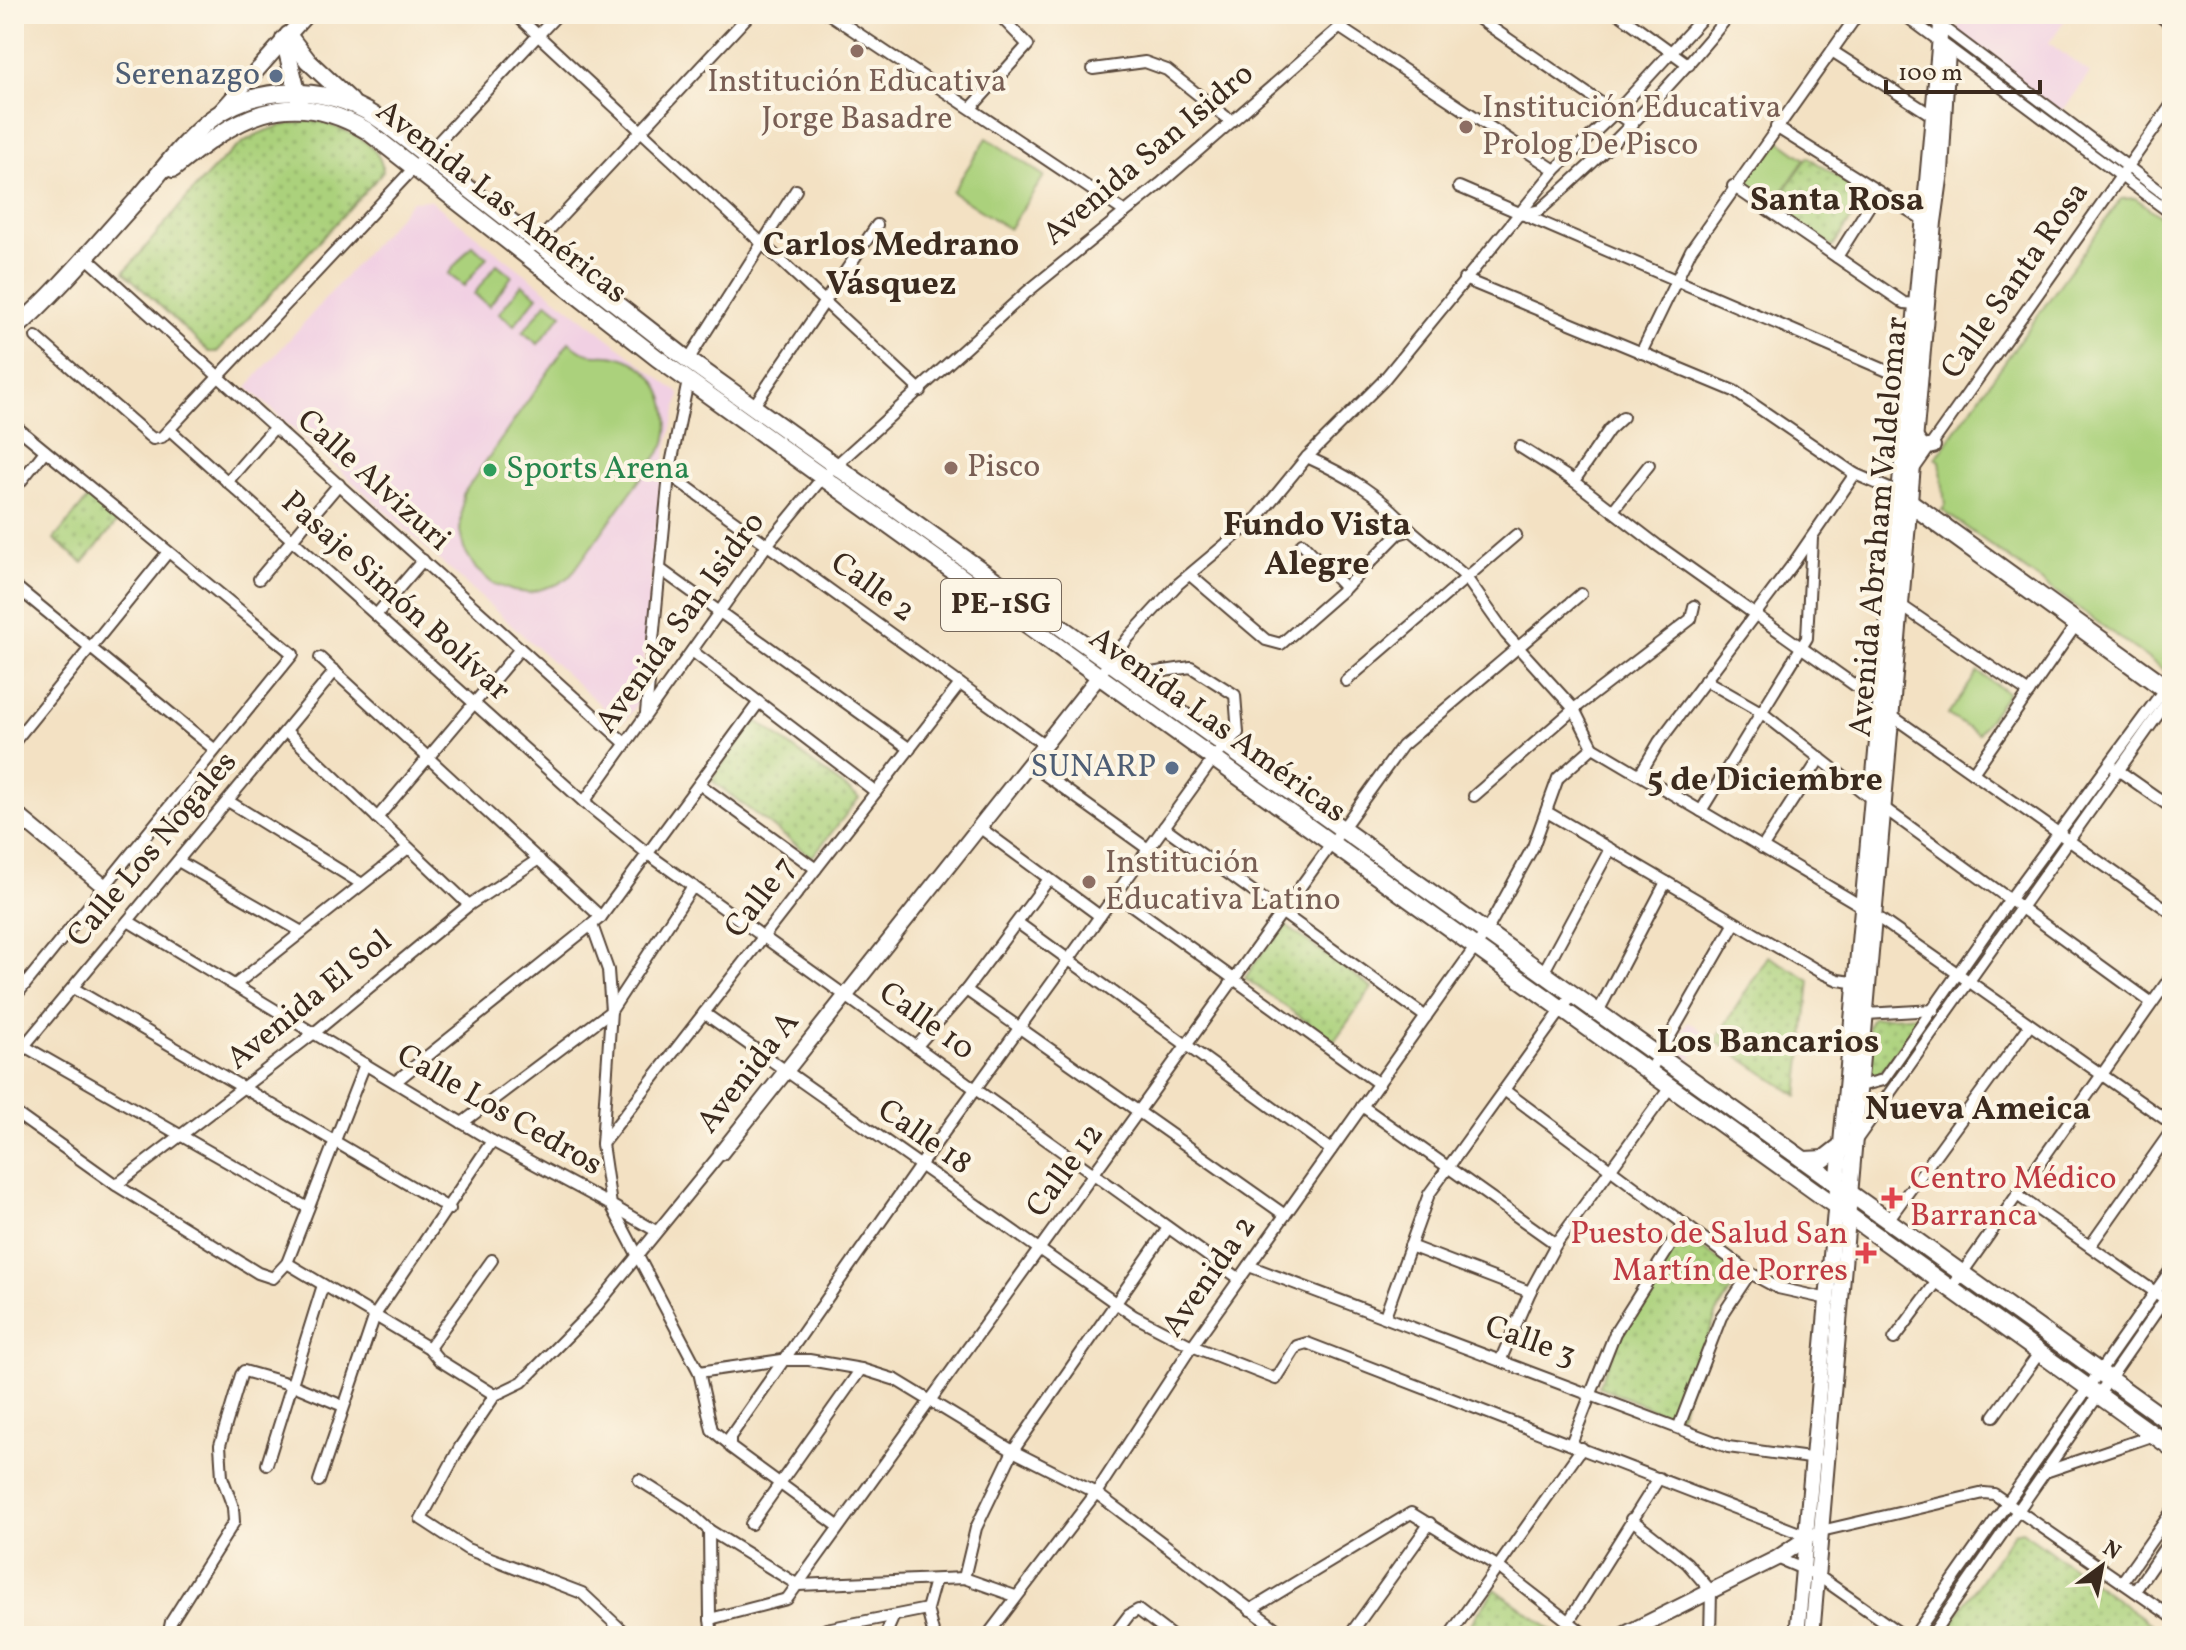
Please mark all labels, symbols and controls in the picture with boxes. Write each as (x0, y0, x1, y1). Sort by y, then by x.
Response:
marker: Institución Educativa Jorge Basadre (848, 42, 866, 60)
scale bar (1886, 44, 2040, 94)
street label: Avenida San Isidro (1034, 53, 1264, 257)
place label: Serenazgo (114, 54, 260, 98)
text: 100 m (1898, 57, 1963, 91)
place label: Institución Educativa Jorge Basadre (707, 61, 1007, 142)
marker: Serenazgo (267, 67, 285, 85)
place label: Institución Educativa Prolog De Pisco (1482, 87, 1782, 168)
street label: Avenida Las Américas (366, 91, 636, 315)
marker: Institución Educativa Prolog De Pisco (1457, 118, 1475, 136)
street label: Calle Santa Rosa (1932, 173, 2100, 389)
district label: Santa Rosa (1750, 178, 1924, 225)
district label: Carlos Medrano Vásquez (763, 223, 1019, 309)
street label: Avenida Abraham Valdelomar (1840, 315, 1920, 739)
street label: Calle Alvizuri (286, 400, 460, 562)
place label: Pisco (967, 446, 1040, 490)
place label: Sports Arena (506, 448, 690, 492)
marker: Pisco (942, 459, 960, 477)
marker: Sports Arena (481, 461, 499, 479)
street label: Pasaje Simón Bolívar (271, 482, 519, 712)
street label: Avenida San Isidro (586, 503, 776, 743)
district label: Fundo Vista Alegre (1223, 503, 1411, 589)
street label: Calle 2 (821, 542, 923, 634)
road number: PE-1SG (941, 579, 1061, 631)
street label: Avenida Las Américas (1079, 618, 1355, 834)
street label: Calle Los Nogales (58, 742, 248, 958)
place label: SUNARP (1031, 746, 1156, 790)
district label: 5 de Diciembre (1647, 758, 1883, 805)
marker: SUNARP (1163, 759, 1181, 777)
place label: Institución Educativa Latino (1105, 842, 1341, 923)
street label: Calle 7 (715, 848, 807, 948)
marker: Institución Educativa Latino (1080, 873, 1098, 891)
street label: Avenida El Sol (218, 921, 402, 1081)
street label: Calle 10 (869, 972, 983, 1072)
street label: Avenida A (687, 1003, 811, 1143)
district label: Los Bancarios (1657, 1020, 1879, 1067)
street label: Calle Los Cedros (388, 1034, 610, 1188)
district label: Nueva Ameica (1865, 1087, 2091, 1134)
street label: Calle 18 (868, 1090, 980, 1186)
street label: Calle 12 (1017, 1115, 1115, 1227)
place label: Centro Médico Barranca (1910, 1158, 2117, 1239)
marker: Centro Médico Barranca (1881, 1187, 1903, 1209)
street label: Avenida 2 (1152, 1208, 1268, 1346)
place label: Puesto de Salud San Martín de Porres (1570, 1213, 1848, 1294)
marker: Puesto de Salud San Martín de Porres (1855, 1242, 1877, 1264)
street label: Calle 3 (1478, 1305, 1582, 1379)
north arrow (2062, 1526, 2142, 1606)
text: N (2096, 1534, 2126, 1569)

